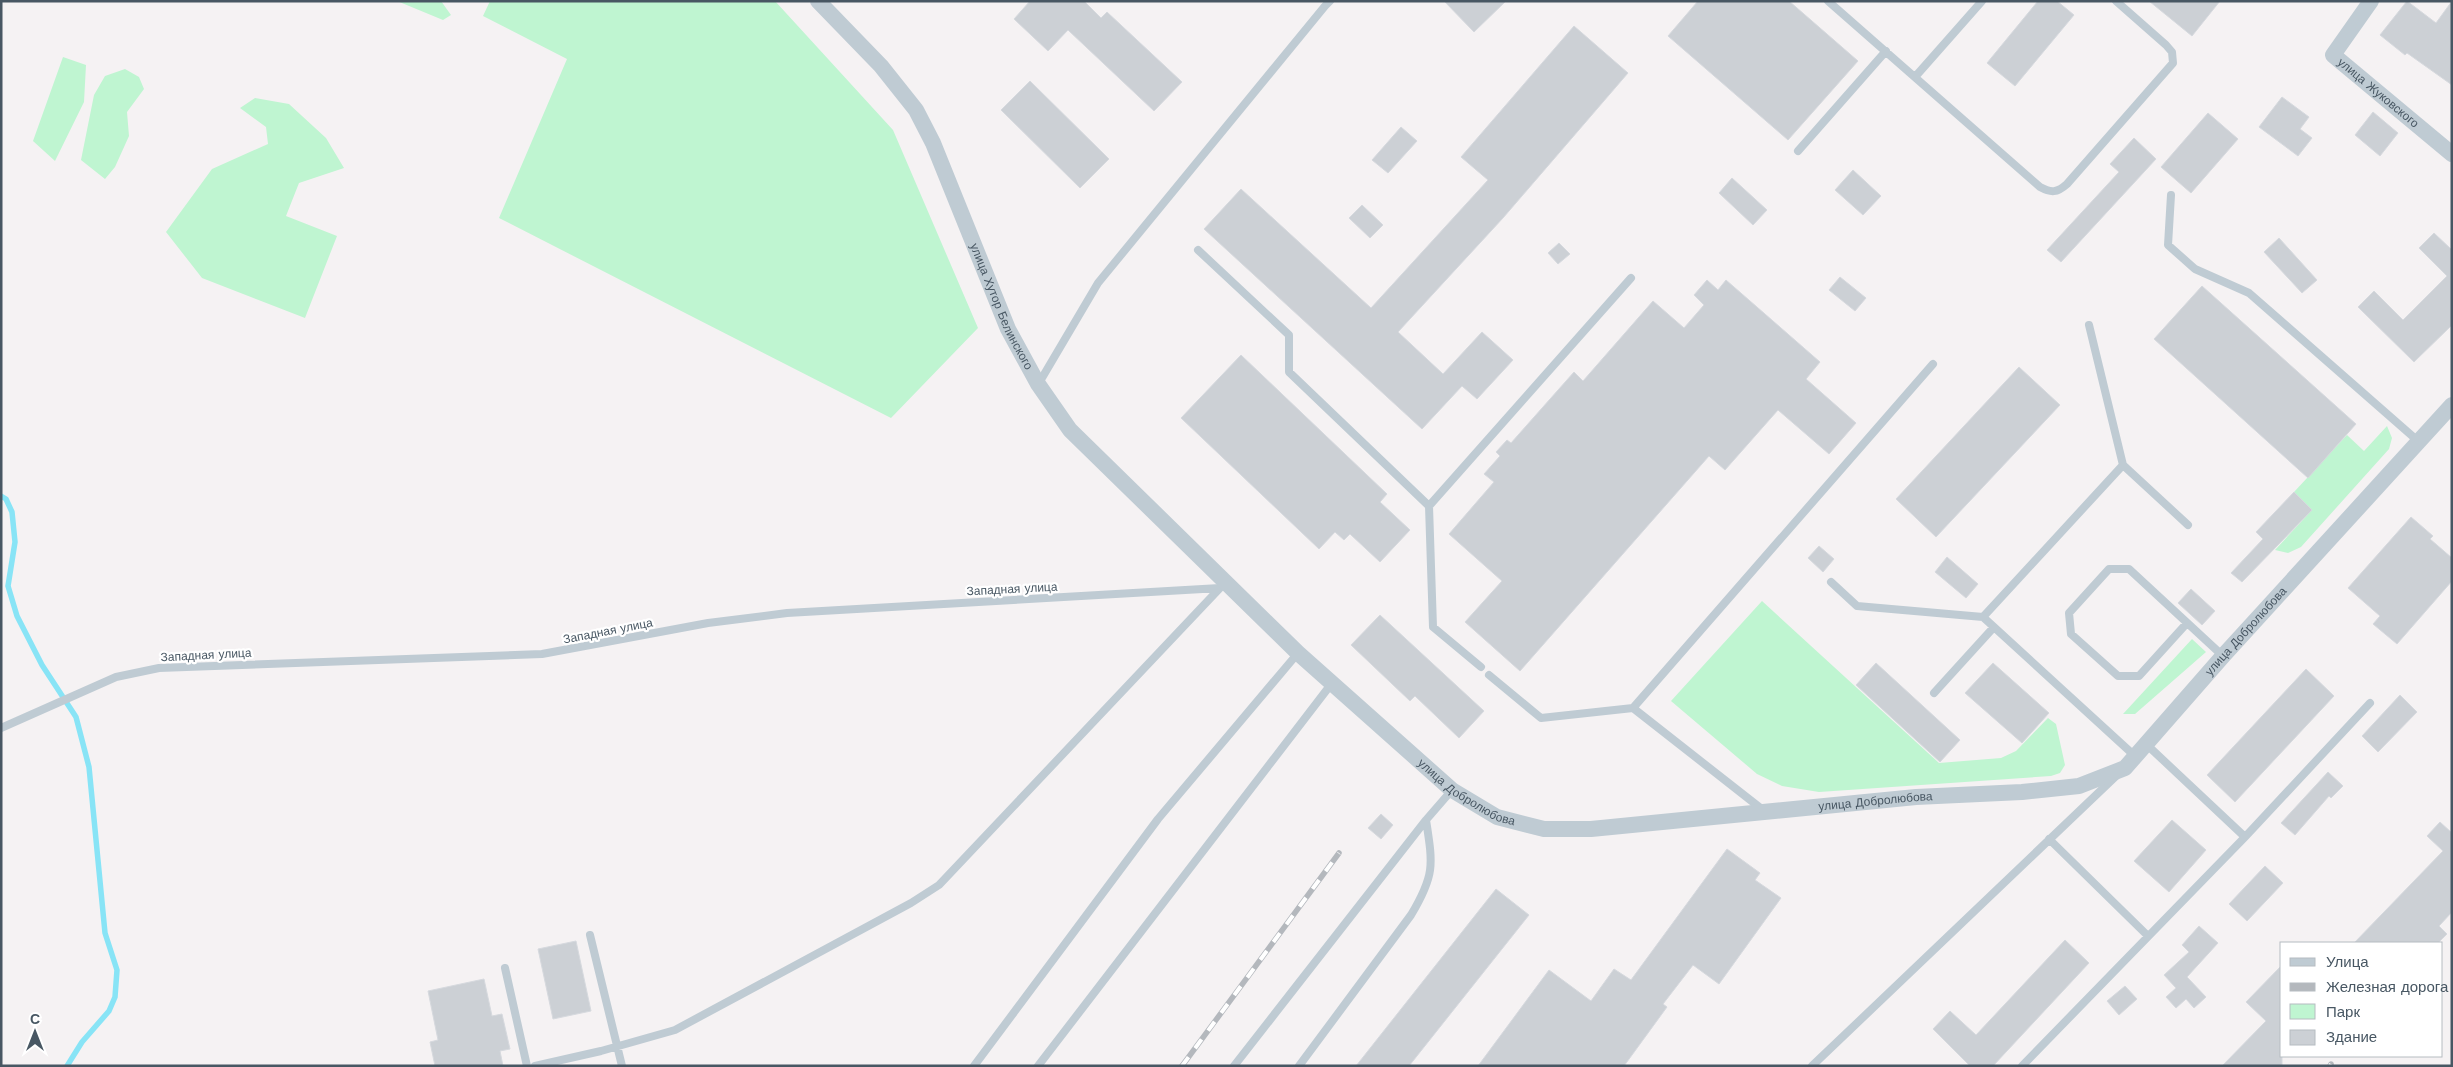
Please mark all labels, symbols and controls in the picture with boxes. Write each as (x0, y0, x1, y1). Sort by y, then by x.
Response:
street label: улица Жуковского (2335, 55, 2422, 131)
street label: улица Хутор Белинского (967, 241, 1036, 372)
street label: Западная улица (966, 580, 1058, 598)
street label: улица Добролюбова (2202, 584, 2290, 678)
street label: Западная улица (562, 615, 654, 647)
street label: Западная улица (160, 646, 252, 664)
street label: улица Добролюбова (1415, 756, 1517, 828)
street label: улица Добролюбова (1818, 789, 1933, 814)
legend (2280, 942, 2443, 1057)
text: Улица (2326, 953, 2369, 971)
text: Железная дорога (2326, 978, 2449, 996)
text: Парк (2326, 1003, 2360, 1021)
north arrow (10, 1007, 60, 1057)
text: С (30, 1011, 40, 1027)
text: Здание (2326, 1028, 2377, 1046)

